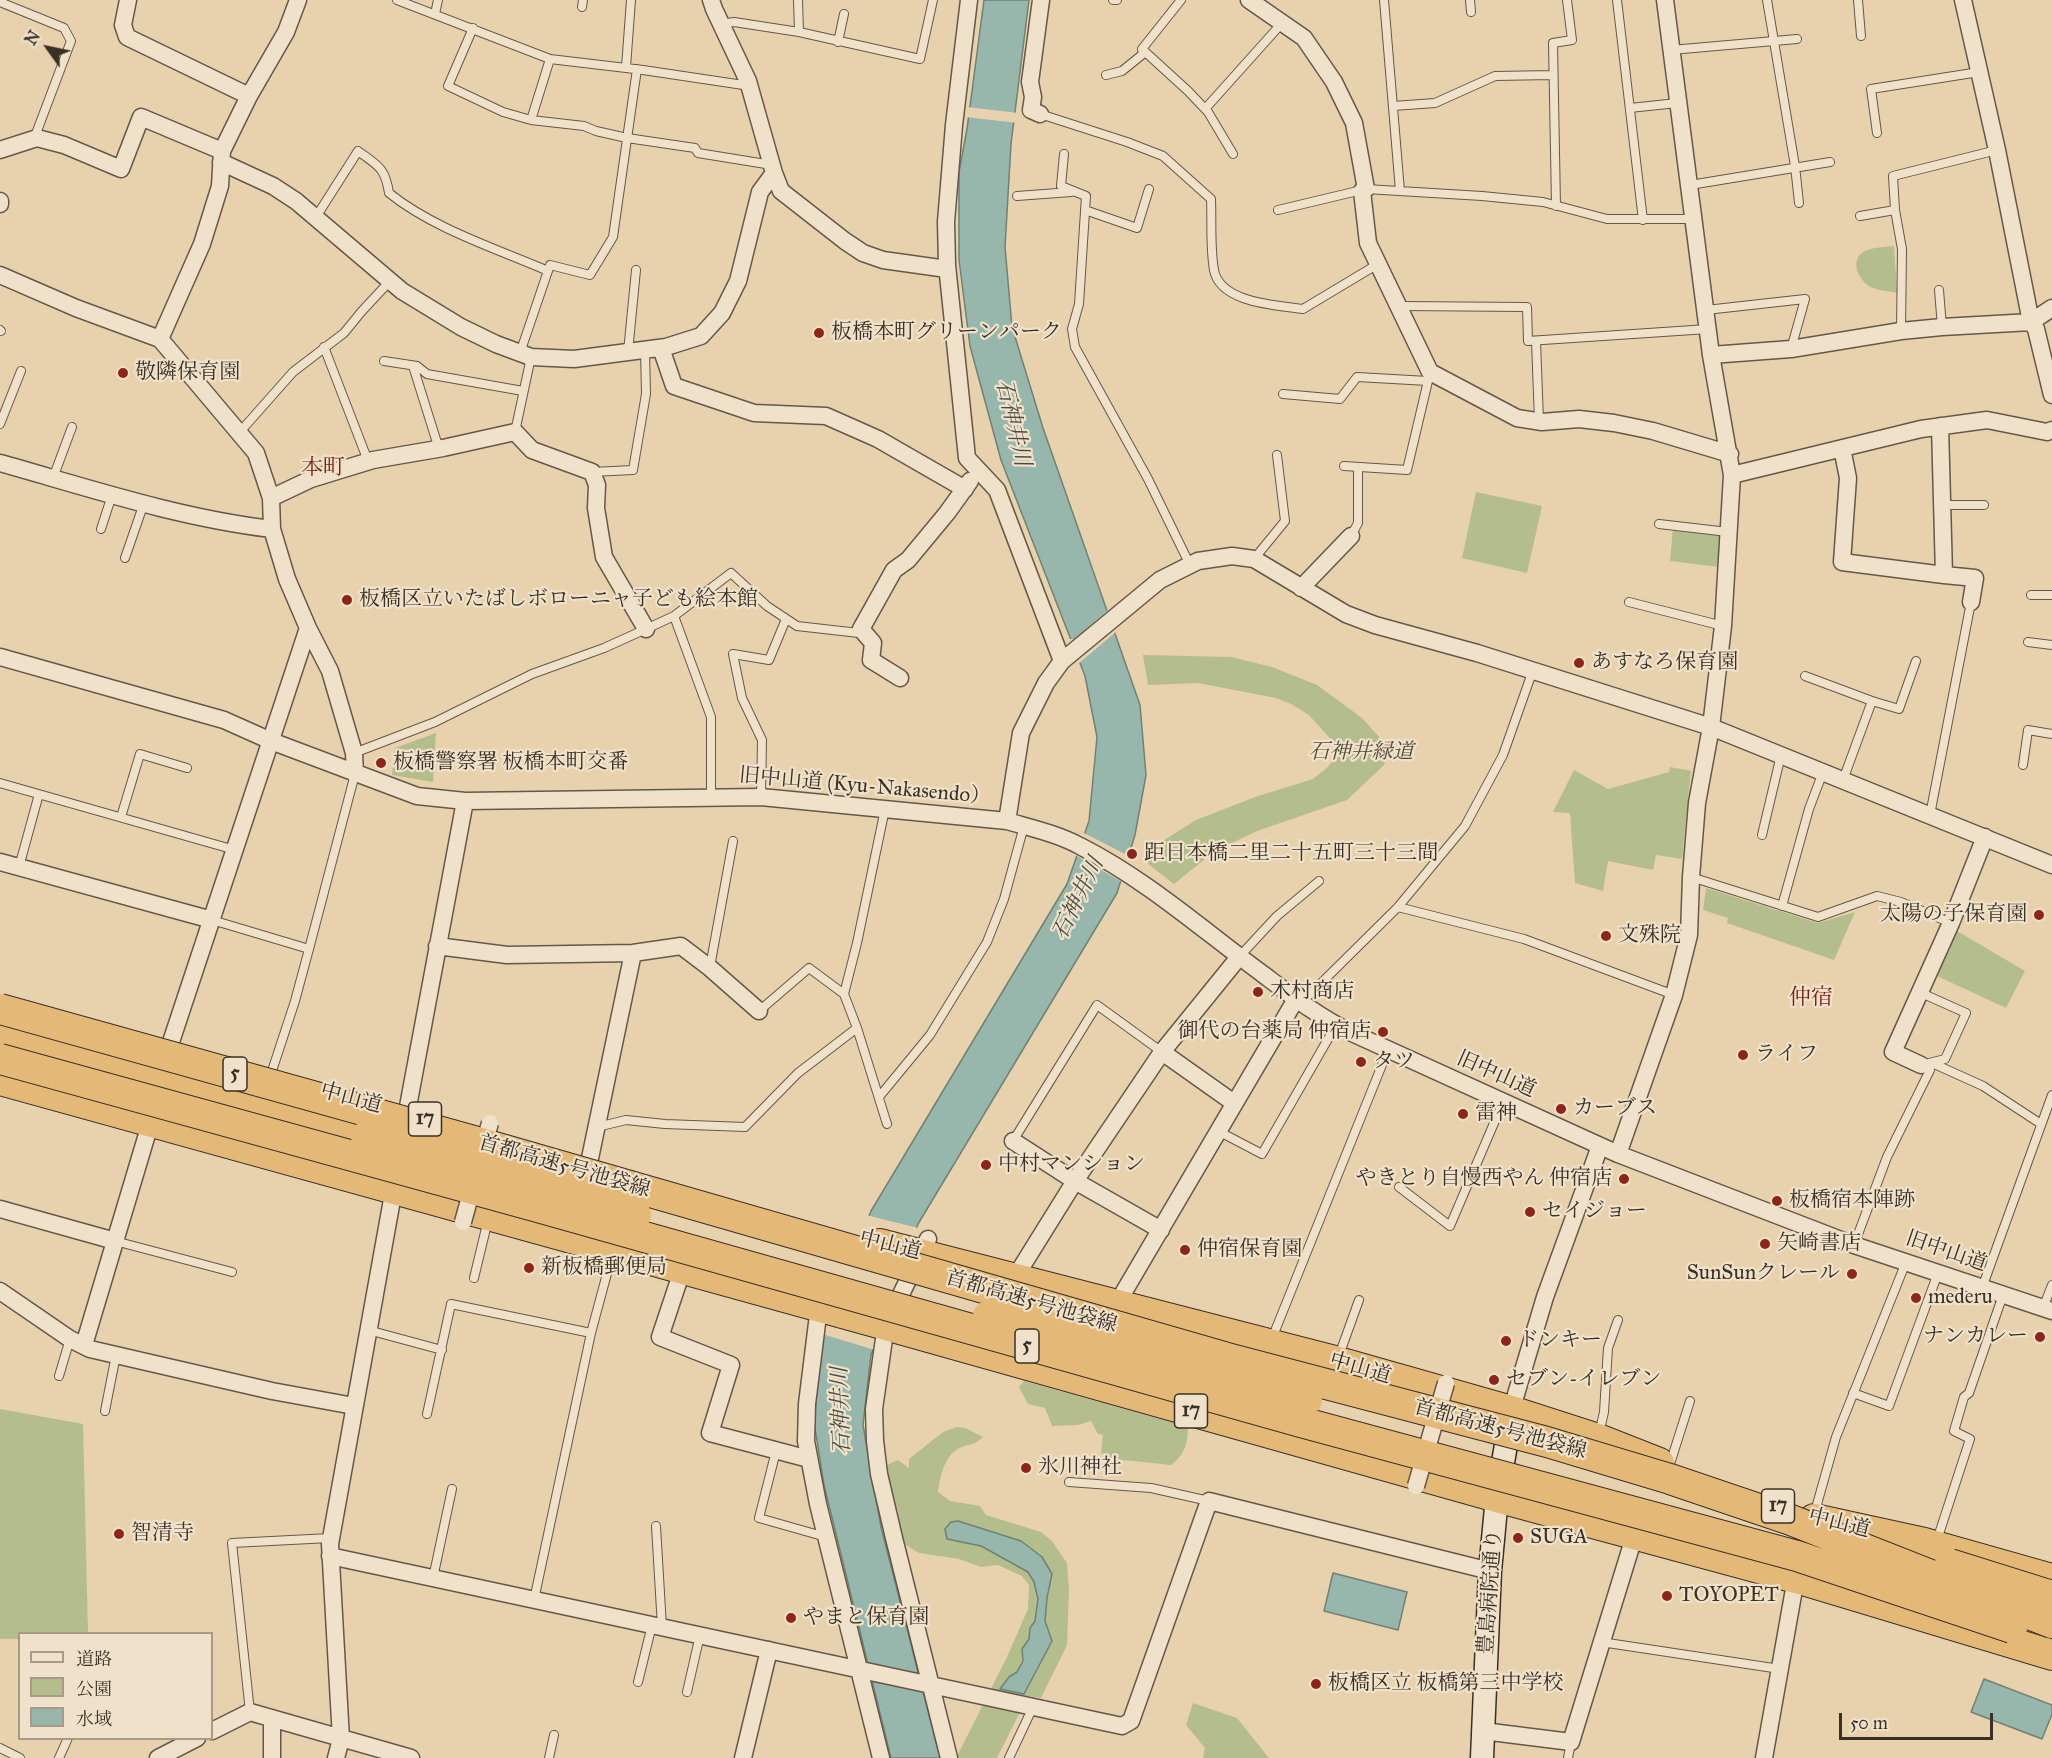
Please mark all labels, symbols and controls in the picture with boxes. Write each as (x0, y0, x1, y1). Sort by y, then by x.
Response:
north arrow (18, 18, 78, 78)
text: N (21, 27, 44, 49)
place label: 板橋本町グリーンパーク (831, 320, 1062, 346)
marker: 板橋本町グリーンパーク (812, 326, 826, 340)
place label: 敬隣保育園 (135, 360, 240, 386)
marker: 敬隣保育園 (116, 366, 130, 380)
water label: 石神井川 (989, 377, 1035, 469)
district label: 本町 (301, 456, 345, 482)
place label: 板橋区立いたばしボローニャ子ども絵本館 (359, 587, 758, 613)
marker: 板橋区立いたばしボローニャ子ども絵本館 (340, 593, 354, 607)
place label: あすなろ保育園 (1591, 650, 1738, 676)
marker: あすなろ保育園 (1572, 656, 1586, 670)
park label: 石神井緑道 (1309, 740, 1413, 766)
place label: 板橋警察署 板橋本町交番 (393, 750, 629, 776)
marker: 板橋警察署 板橋本町交番 (374, 756, 388, 770)
street label: 旧中山道 (Kyu-Nakasendo） (738, 763, 992, 811)
place label: 距日本橋二里二十五町三十三間 (1144, 841, 1438, 867)
marker: 距日本橋二里二十五町三十三間 (1125, 847, 1139, 861)
water label: 石神井川 (1048, 854, 1110, 944)
place label: 太陽の子保育園 (1880, 902, 2027, 928)
marker: 太陽の子保育園 (2032, 908, 2046, 922)
place label: 文殊院 (1618, 923, 1681, 949)
marker: 文殊院 (1599, 929, 1613, 943)
place label: 木村商店 (1270, 979, 1354, 1005)
marker: 木村商店 (1251, 985, 1265, 999)
district label: 仲宿 (1789, 986, 1833, 1012)
place label: 御代の台薬局 仲宿店 (1177, 1019, 1371, 1045)
marker: 御代の台薬局 仲宿店 (1376, 1025, 1390, 1039)
place label: ライフ (1755, 1042, 1818, 1068)
street label: 旧中山道 (1453, 1046, 1539, 1104)
marker: ライフ (1736, 1048, 1750, 1062)
place label: タツ (1373, 1049, 1415, 1075)
marker: タツ (1354, 1055, 1368, 1069)
road number: 5 (223, 1057, 247, 1091)
street label: 中山道 (317, 1079, 385, 1119)
place label: カーブス (1573, 1096, 1657, 1122)
place label: 雷神 (1475, 1101, 1517, 1127)
road number: 17 (408, 1102, 442, 1136)
marker: カーブス (1554, 1102, 1568, 1116)
marker: 雷神 (1456, 1107, 1470, 1121)
street label: 首都高速5号池袋線 (475, 1130, 653, 1204)
place label: 中村マンション (998, 1152, 1145, 1178)
marker: 中村マンション (979, 1158, 993, 1172)
place label: やきとり自慢西やん 仲宿店 (1355, 1166, 1612, 1192)
marker: やきとり自慢西やん 仲宿店 (1617, 1172, 1631, 1186)
place label: 板橋宿本陣跡 (1789, 1188, 1915, 1214)
marker: 板橋宿本陣跡 (1770, 1194, 1784, 1208)
place label: セイジョー (1542, 1199, 1647, 1225)
marker: セイジョー (1523, 1205, 1537, 1219)
street label: 中山道 (856, 1226, 924, 1266)
street label: 旧中山道 (1902, 1226, 1990, 1278)
place label: 矢崎書店 (1777, 1231, 1861, 1257)
place label: 仲宿保育園 (1197, 1237, 1302, 1263)
marker: 矢崎書店 (1758, 1237, 1772, 1251)
marker: 仲宿保育園 (1178, 1243, 1192, 1257)
place label: 新板橋郵便局 (541, 1255, 667, 1281)
marker: 新板橋郵便局 (522, 1261, 536, 1275)
place label: SunSunクレール (1687, 1261, 1840, 1287)
street label: 首都高速5号池袋線 (942, 1265, 1120, 1339)
marker: SunSunクレール (1845, 1267, 1859, 1281)
place label: mederu (1928, 1285, 1993, 1311)
marker: mederu (1909, 1291, 1923, 1305)
place label: ナンカレー (1923, 1324, 2028, 1350)
place label: ドンキー (1518, 1328, 1602, 1354)
road number: 5 (1015, 1329, 1039, 1363)
marker: ナンカレー (2033, 1330, 2047, 1344)
marker: ドンキー (1499, 1334, 1513, 1348)
street label: 中山道 (1326, 1348, 1394, 1390)
water label: 石神井川 (827, 1367, 857, 1455)
place label: セブン-イレブン (1506, 1367, 1662, 1393)
marker: セブン-イレブン (1487, 1373, 1501, 1387)
road number: 17 (1174, 1394, 1208, 1428)
street label: 首都高速5号池袋線 (1411, 1395, 1589, 1465)
place label: 氷川神社 (1038, 1455, 1122, 1481)
marker: 氷川神社 (1019, 1461, 1033, 1475)
road number: 17 (1762, 1489, 1794, 1523)
street label: 中山道 (1805, 1504, 1873, 1544)
place label: 智清寺 (131, 1521, 194, 1547)
place label: SUGA (1530, 1525, 1588, 1551)
marker: 智清寺 (112, 1527, 126, 1541)
street label: 豊島病院通り (1474, 1528, 1508, 1656)
marker: SUGA (1511, 1531, 1525, 1545)
place label: TOYOPET (1679, 1583, 1779, 1609)
marker: TOYOPET (1660, 1589, 1674, 1603)
place label: やまと保育園 (803, 1605, 929, 1631)
marker: やまと保育園 (784, 1611, 798, 1625)
legend (18, 1632, 213, 1740)
text: 道路 (76, 1648, 112, 1670)
place label: 板橋区立 板橋第三中学校 (1328, 1671, 1564, 1697)
marker: 板橋区立 板橋第三中学校 (1309, 1677, 1323, 1691)
text: 公園 (76, 1678, 112, 1700)
scale bar (1842, 1701, 1996, 1739)
text: 水域 (76, 1708, 112, 1730)
text: 50 m (1850, 1712, 1888, 1734)

